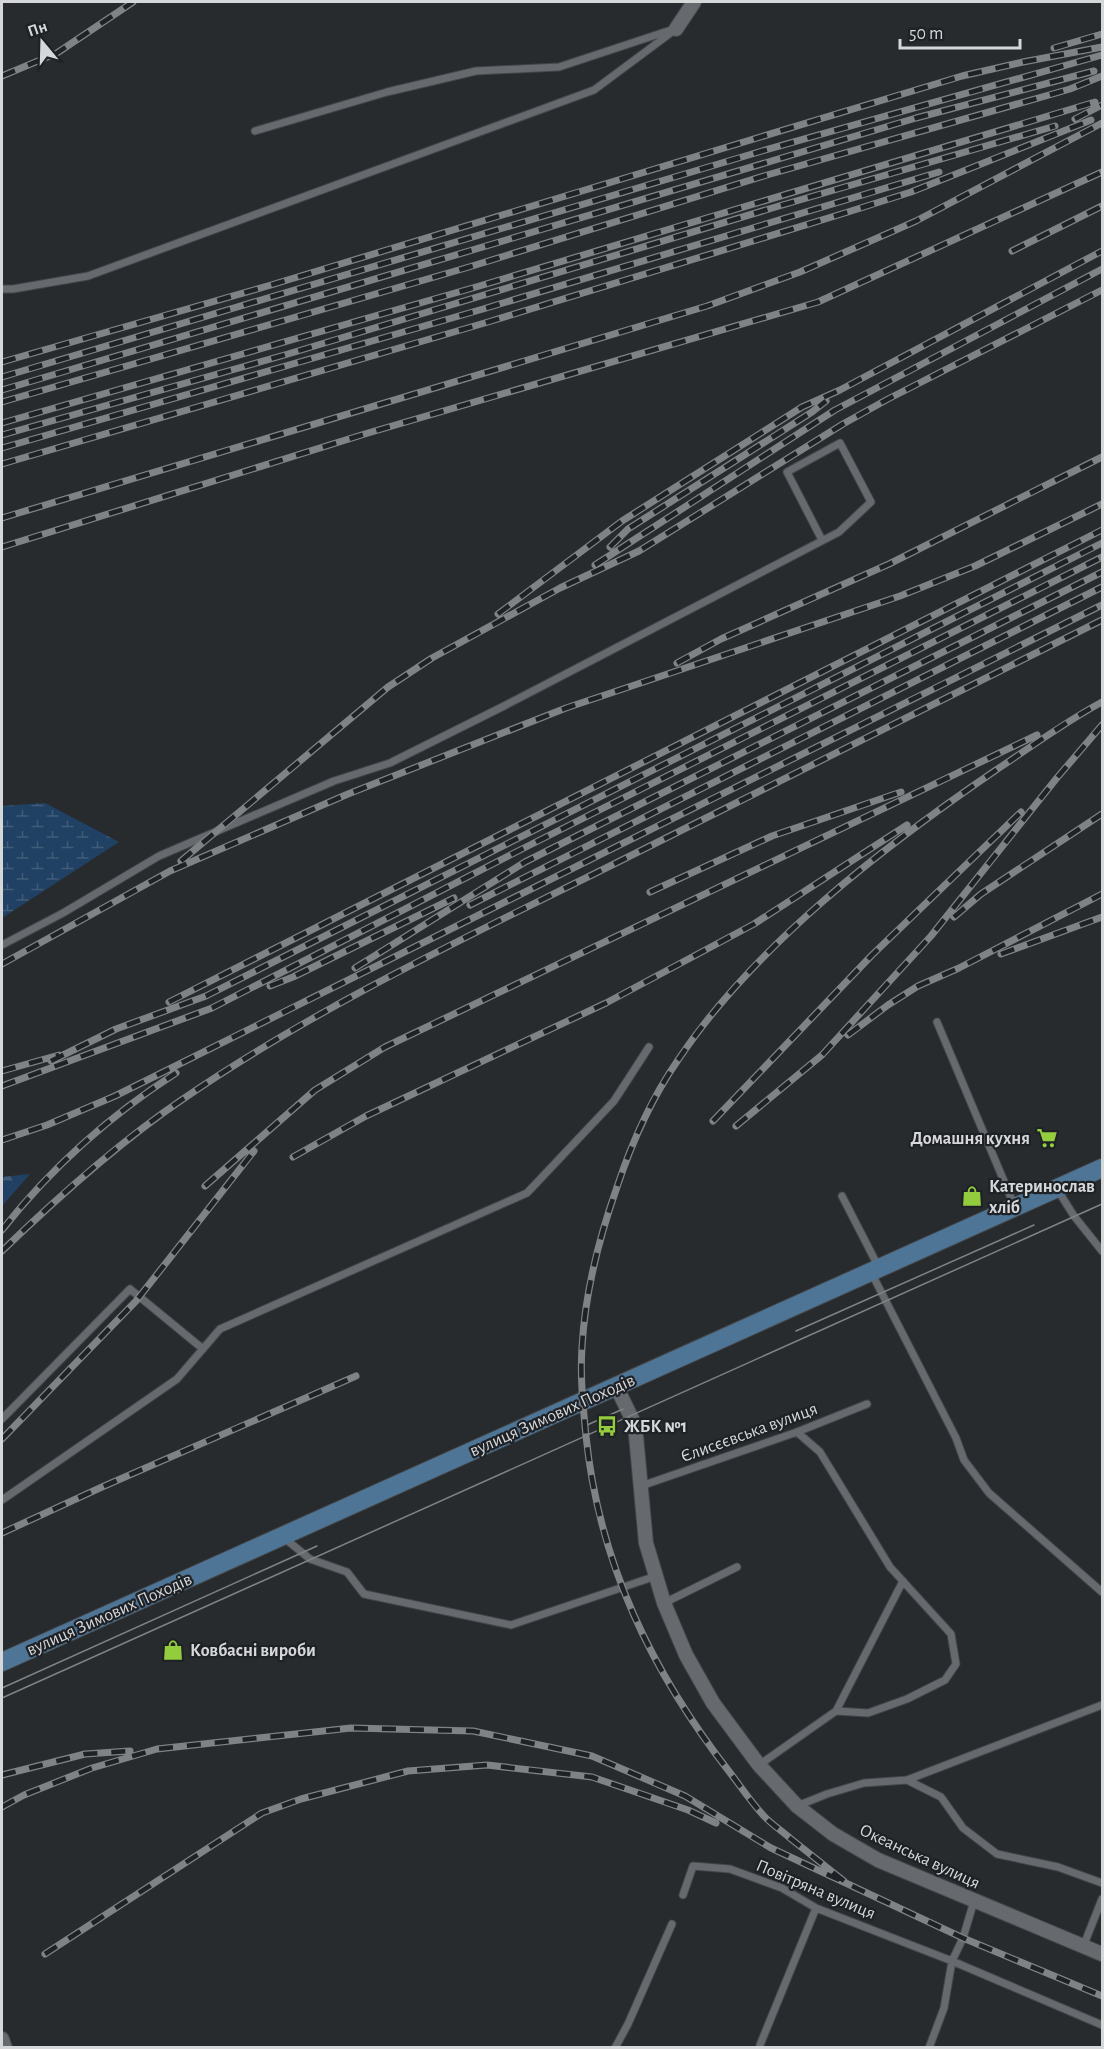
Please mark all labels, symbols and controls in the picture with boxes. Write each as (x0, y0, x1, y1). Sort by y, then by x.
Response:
north arrow (12, 12, 72, 72)
scale bar (900, 12, 1020, 50)
text: Пн (26, 18, 49, 40)
text: 50 m (909, 25, 943, 43)
supermarket icon: Домашня кухня (1035, 1126, 1059, 1150)
place label: Домашня кухня (910, 1130, 1030, 1148)
place label: Катеринослав хліб (989, 1178, 1095, 1217)
shop icon: Катеринослав хліб (960, 1184, 984, 1208)
street label: вулиця Зимових Походів (467, 1371, 638, 1460)
street label: Єлисєєвська вулиця (679, 1400, 820, 1466)
bus stop icon: ЖБК №1 (595, 1414, 619, 1438)
place label: ЖБК №1 (624, 1418, 687, 1436)
street label: вулиця Зимових Походів (24, 1570, 195, 1659)
shop icon: Ковбасні вироби (161, 1638, 185, 1662)
place label: Ковбасні вироби (190, 1642, 316, 1660)
street label: Океанська вулиця (856, 1821, 983, 1893)
street label: Повітряна вулиця (753, 1857, 878, 1923)

